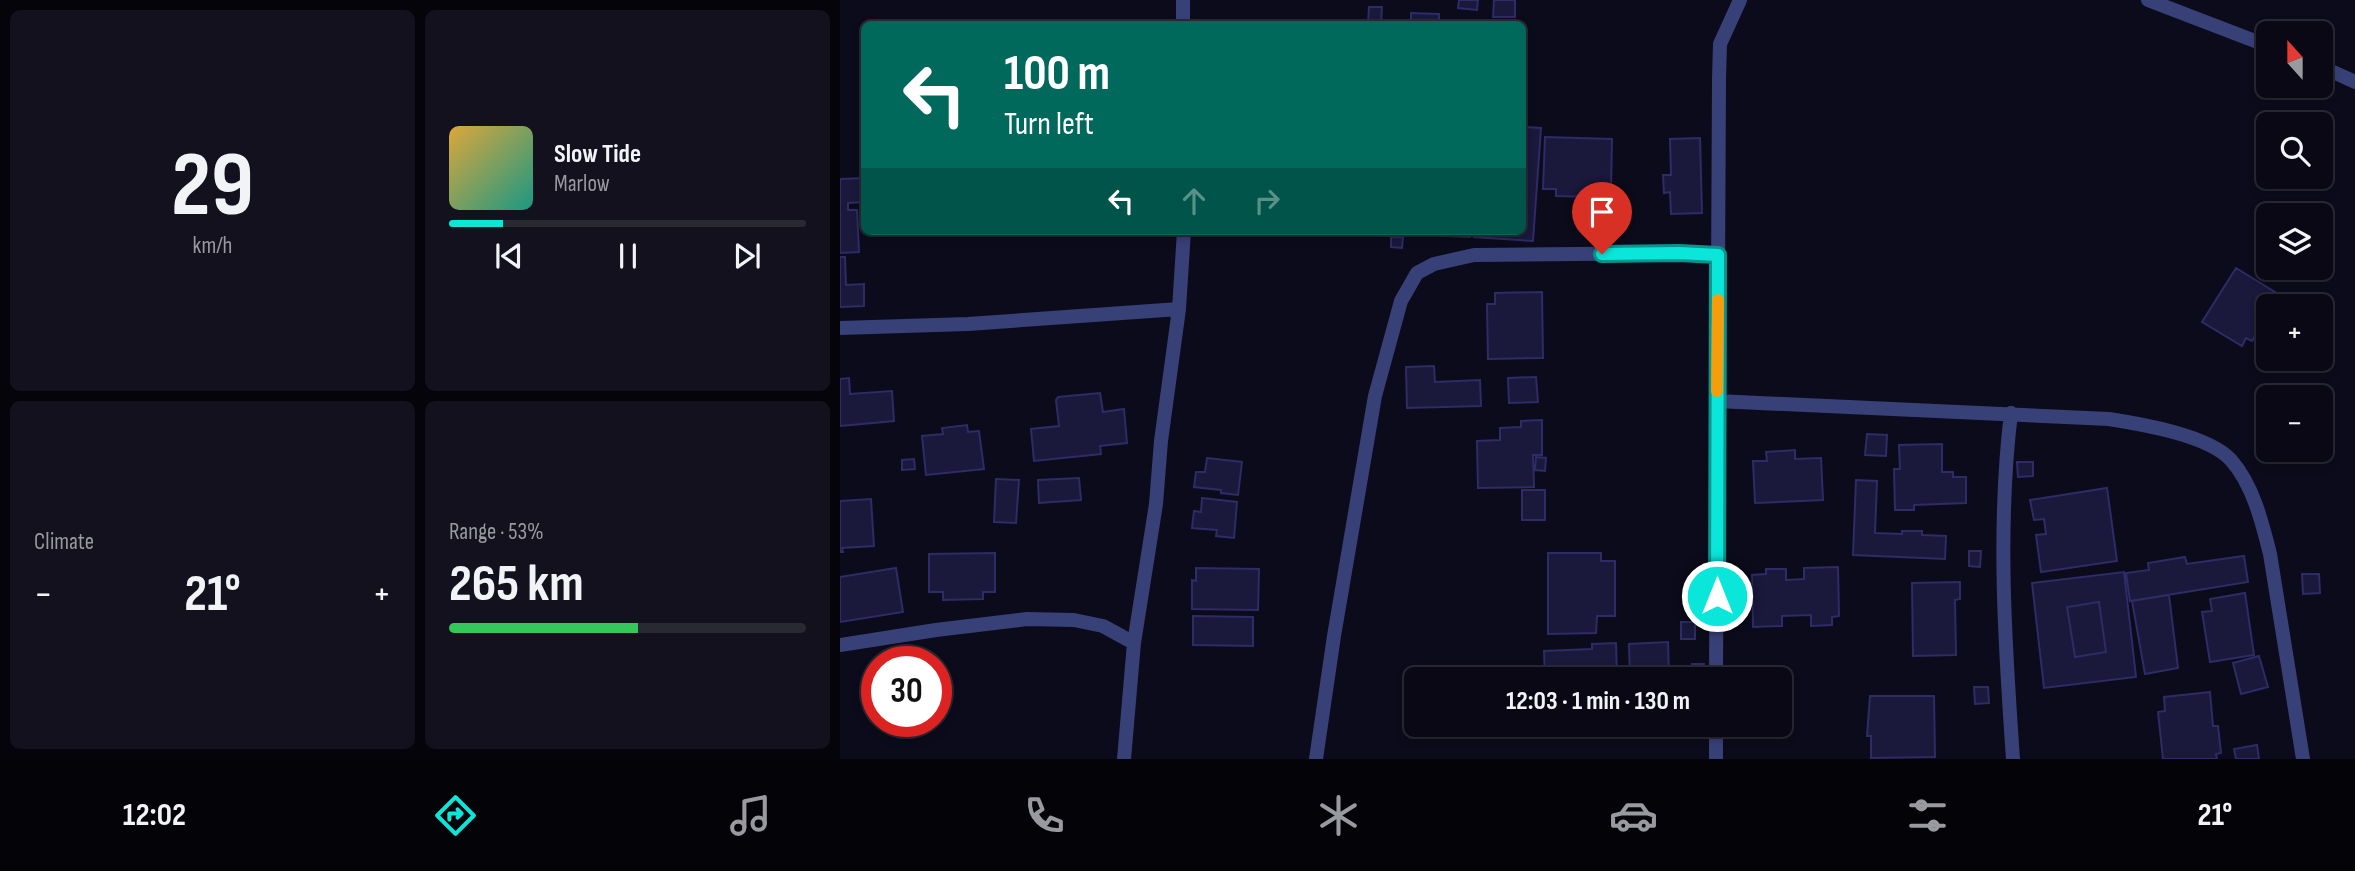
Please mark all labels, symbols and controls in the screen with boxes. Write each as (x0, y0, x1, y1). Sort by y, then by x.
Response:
north arrow (2256, 21, 2333, 98)
map controls (2256, 21, 2333, 462)
text: 100 m (1004, 45, 1110, 104)
icon: left (889, 49, 980, 140)
text: Turn left (1004, 105, 1094, 144)
button: search (2256, 112, 2333, 189)
text: 29 (171, 132, 254, 241)
text: Slow Tide (554, 139, 641, 170)
text: Marlow (554, 170, 610, 198)
icon: left (1102, 182, 1140, 220)
icon: ahead (1175, 182, 1213, 220)
icon: right (1248, 182, 1286, 220)
pin (1572, 182, 1632, 254)
icon: arrive (1583, 193, 1621, 231)
button: layers (2256, 203, 2333, 280)
text: km/h (193, 232, 232, 260)
icon: previous (490, 237, 528, 275)
icon: pause (609, 237, 647, 275)
icon: next (728, 237, 766, 275)
button: + (2256, 294, 2333, 371)
button: − (2256, 385, 2333, 462)
text: Range · 53% (449, 518, 544, 546)
text: Climate (34, 528, 94, 556)
text: 265 km (449, 553, 584, 616)
position arrow (1680, 559, 1754, 633)
text: 21° (184, 563, 241, 626)
text: − (34, 572, 53, 617)
text: + (372, 572, 391, 617)
speed limit sign: 30 (861, 646, 952, 737)
text: 12:03 · 1 min · 130 m (1506, 686, 1690, 717)
icon: directions (431, 791, 480, 840)
icon: music (726, 791, 775, 840)
icon: phone (1020, 791, 1069, 840)
icon: climate (1314, 791, 1363, 840)
icon: car (1609, 791, 1658, 840)
icon: filters (1903, 791, 1952, 840)
text: 12:02 (123, 796, 186, 835)
text: 21° (2198, 796, 2232, 835)

